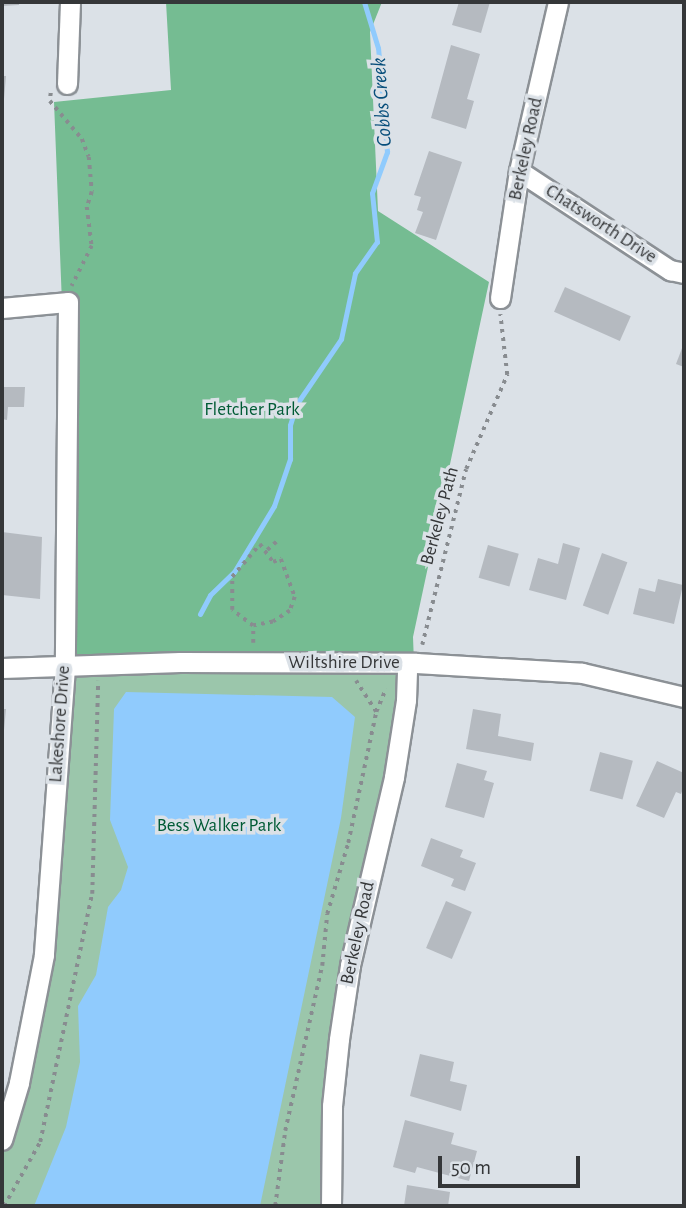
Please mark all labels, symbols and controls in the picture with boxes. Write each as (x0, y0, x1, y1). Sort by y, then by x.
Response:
water label: Cobbs Creek (366, 57, 398, 147)
street label: Berkeley Road (504, 96, 548, 202)
street label: Chatsworth Drive (541, 180, 661, 268)
park label: Fletcher Park (204, 399, 300, 421)
street label: Berkeley Path (416, 464, 464, 568)
street label: Wiltshire Drive (288, 652, 400, 674)
street label: Lakeshore Drive (45, 665, 75, 783)
park label: Bess Walker Park (157, 815, 281, 837)
street label: Berkeley Road (336, 880, 380, 986)
scale bar (441, 1142, 583, 1186)
text: 50 m (451, 1157, 491, 1178)

